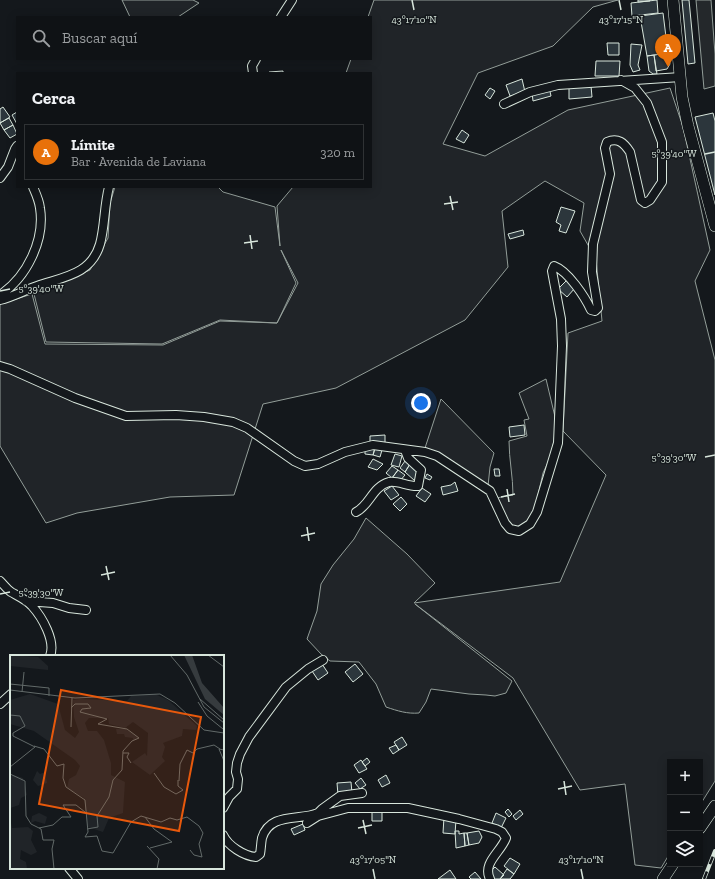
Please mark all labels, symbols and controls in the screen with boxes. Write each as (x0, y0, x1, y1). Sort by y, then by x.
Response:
text: 43°17'10"N (391, 14, 437, 26)
text: 43°17'15"N (599, 14, 644, 26)
search box (16, 16, 372, 60)
icon: search (30, 27, 52, 49)
text: Buscar aquí (62, 29, 138, 47)
pin: A (655, 34, 681, 67)
text: Cerca (32, 88, 75, 108)
text: Límite (71, 136, 115, 154)
text: A (42, 145, 50, 160)
text: 320 m (320, 145, 355, 160)
text: 5°39'40"W (651, 148, 697, 160)
text: Bar · Avenida de Laviana (71, 154, 206, 169)
text: 5°39'40"W (18, 283, 64, 295)
your location (411, 393, 431, 413)
text: 5°39'30"W (652, 452, 697, 464)
text: 5°39'30"W (19, 587, 64, 599)
inset map (10, 655, 224, 869)
map controls (667, 759, 703, 867)
button: + (667, 759, 703, 795)
button: − (667, 795, 703, 831)
button: layers (667, 831, 703, 867)
text: 43°17'05"N (350, 854, 397, 866)
text: 43°17'10"N (558, 854, 604, 866)

